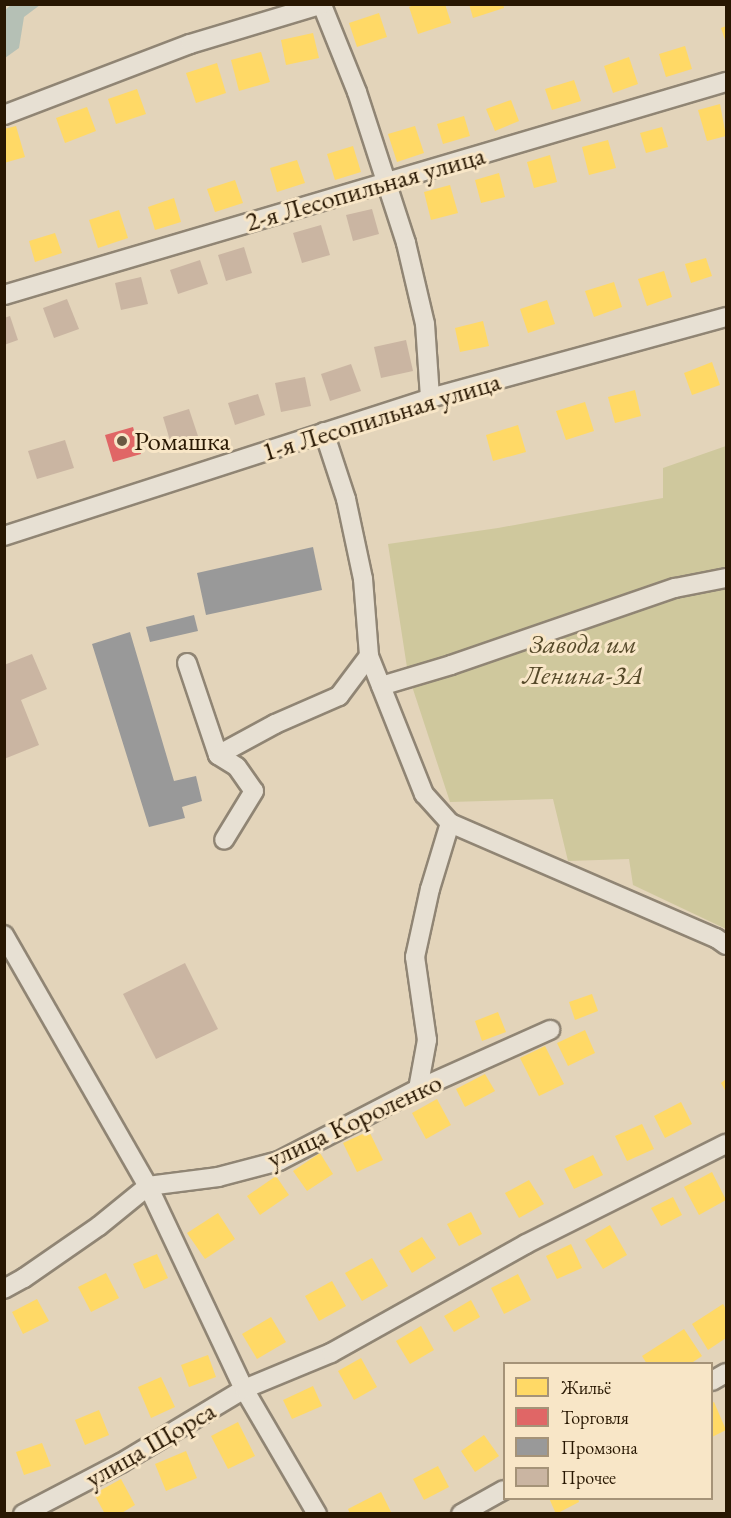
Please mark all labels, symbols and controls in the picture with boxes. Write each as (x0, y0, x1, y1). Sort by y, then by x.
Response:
street label: 2-я Лесопильная улица (241, 138, 489, 238)
street label: 1-я Лесопильная улица (258, 364, 504, 468)
place label: Ромашка (134, 425, 230, 457)
marker: Ромашка (115, 434, 129, 448)
park label: Завода им Ленина-3А (523, 627, 643, 690)
street label: улица Короленко (261, 1065, 447, 1175)
legend (503, 1362, 713, 1500)
text: Жильё (561, 1376, 611, 1399)
street label: улица Щорса (79, 1394, 221, 1494)
text: Торговля (561, 1406, 629, 1429)
text: Промзона (561, 1436, 638, 1459)
text: Прочее (561, 1466, 616, 1489)

